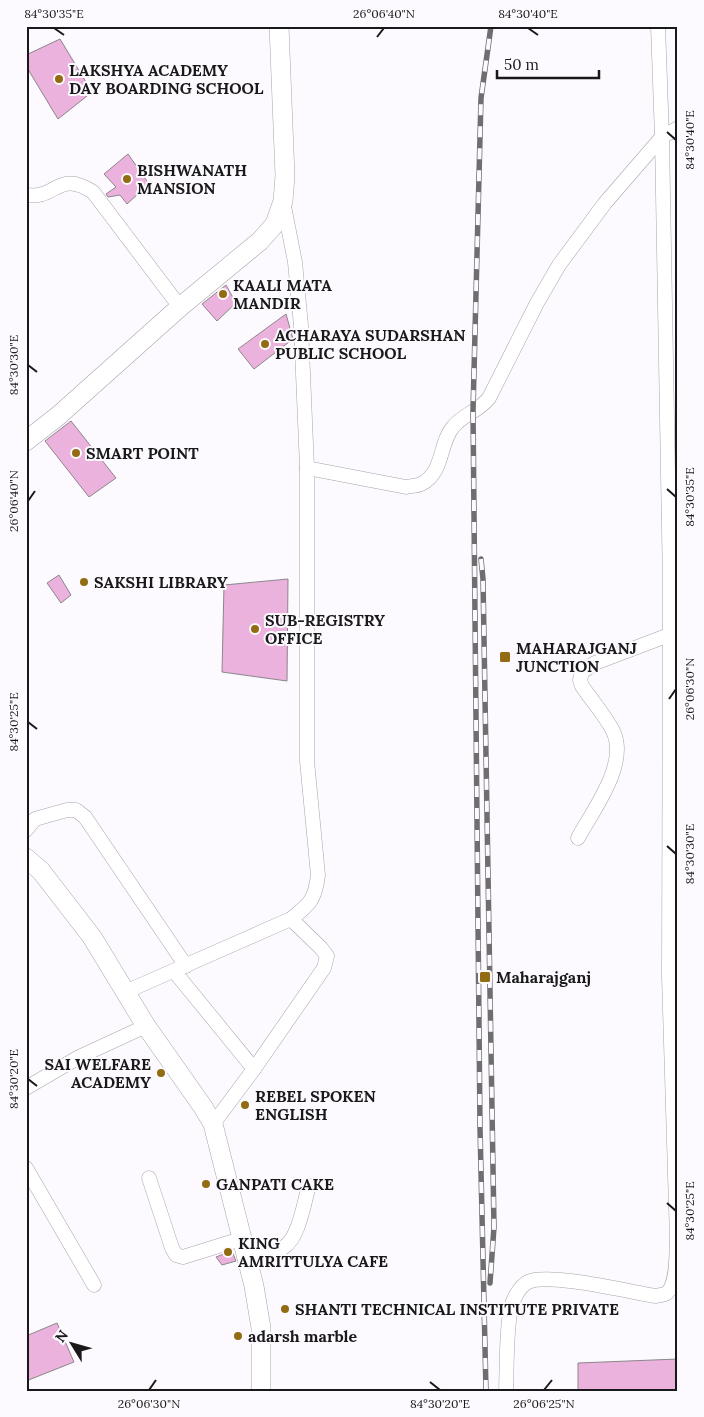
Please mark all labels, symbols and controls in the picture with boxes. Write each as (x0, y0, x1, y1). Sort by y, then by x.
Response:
text: 84°30'35"E (24, 6, 84, 21)
text: 26°06'40"N (353, 6, 415, 21)
text: 84°30'40"E (498, 6, 558, 21)
scale bar (497, 48, 599, 80)
text: 50 m (504, 55, 539, 74)
place label: LAKSHYA ACADEMY DAY BOARDING SCHOOL (69, 60, 264, 98)
marker: LAKSHYA ACADEMY DAY BOARDING SCHOOL (53, 73, 65, 85)
text: 84°30'40"E (682, 110, 697, 170)
place label: BISHWANATH MANSION (137, 160, 247, 198)
marker: BISHWANATH MANSION (121, 173, 133, 185)
place label: KAALI MATA MANDIR (233, 275, 332, 313)
marker: KAALI MATA MANDIR (217, 288, 229, 300)
place label: ACHARAYA SUDARSHAN PUBLIC SCHOOL (275, 325, 466, 363)
text: 84°30'30"E (6, 335, 21, 395)
marker: ACHARAYA SUDARSHAN PUBLIC SCHOOL (259, 338, 271, 350)
place label: SMART POINT (86, 443, 199, 463)
marker: SMART POINT (70, 447, 82, 459)
text: 84°30'35"E (682, 467, 697, 527)
text: 26°06'40"N (6, 470, 21, 532)
place label: SAKSHI LIBRARY (94, 572, 228, 592)
marker: SAKSHI LIBRARY (78, 576, 90, 588)
place label: SUB-REGISTRY OFFICE (265, 610, 385, 648)
marker: SUB-REGISTRY OFFICE (249, 623, 261, 635)
place label: MAHARAJGANJ JUNCTION (516, 638, 637, 676)
marker: MAHARAJGANJ JUNCTION (498, 650, 512, 664)
text: 26°06'30"N (682, 658, 697, 720)
text: 84°30'25"E (6, 692, 21, 752)
text: 84°30'30"E (682, 824, 697, 884)
place label: Maharajganj (496, 967, 591, 987)
marker: Maharajganj (478, 970, 492, 984)
text: 84°30'20"E (6, 1049, 21, 1109)
place label: SAI WELFARE ACADEMY (45, 1054, 151, 1092)
marker: SAI WELFARE ACADEMY (155, 1067, 167, 1079)
place label: REBEL SPOKEN ENGLISH (255, 1086, 376, 1124)
marker: REBEL SPOKEN ENGLISH (239, 1099, 251, 1111)
place label: GANPATI CAKE (216, 1174, 334, 1194)
marker: GANPATI CAKE (200, 1178, 212, 1190)
text: 84°30'25"E (682, 1181, 697, 1241)
place label: KING AMRITTULYA CAFE (238, 1233, 388, 1271)
marker: KING AMRITTULYA CAFE (222, 1246, 234, 1258)
place label: SHANTI TECHNICAL INSTITUTE PRIVATE (295, 1299, 619, 1319)
marker: SHANTI TECHNICAL INSTITUTE PRIVATE (279, 1303, 291, 1315)
north arrow (48, 1320, 98, 1370)
text: N (51, 1326, 72, 1346)
place label: adarsh marble (248, 1326, 358, 1346)
marker: adarsh marble (232, 1330, 244, 1342)
text: 26°06'30"N (118, 1396, 180, 1411)
text: 84°30'20"E (410, 1396, 470, 1411)
text: 26°06'25"N (513, 1396, 575, 1411)

